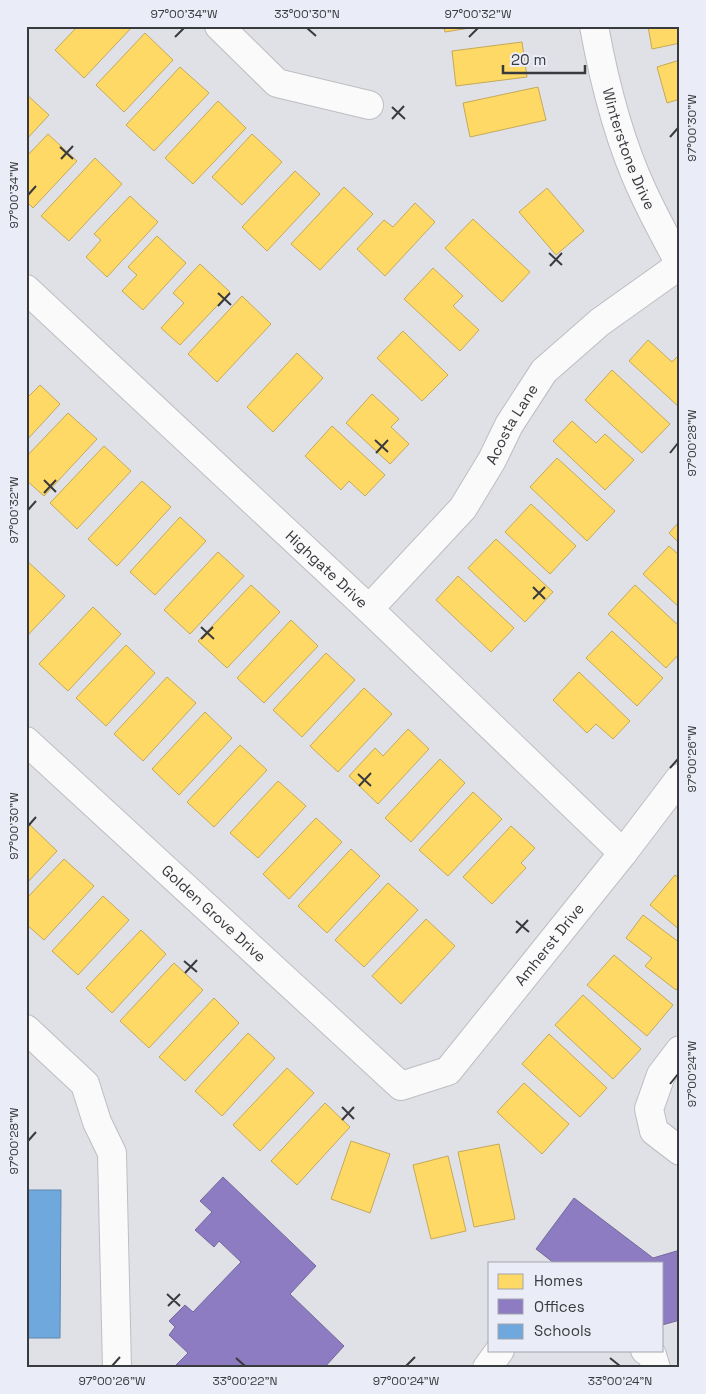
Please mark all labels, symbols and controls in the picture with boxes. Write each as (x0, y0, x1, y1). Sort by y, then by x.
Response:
text: 97°00'34"W (151, 6, 218, 22)
text: 33°00'30"N (274, 6, 340, 22)
text: 97°00'32"W (445, 6, 512, 22)
scale bar (503, 42, 586, 74)
text: 20 m (511, 50, 546, 69)
street label: Winterstone Drive (599, 86, 660, 213)
text: 97°00'30"W (684, 94, 700, 162)
text: 97°00'34"W (6, 161, 22, 228)
street label: Acosta Lane (481, 380, 542, 467)
text: 97°00'28"W (684, 409, 700, 477)
text: 97°00'32"W (6, 476, 22, 543)
street label: Highgate Drive (282, 526, 372, 612)
text: 97°00'26"W (684, 725, 700, 793)
text: 97°00'30"W (6, 792, 22, 860)
street label: Golden Grove Drive (158, 860, 270, 966)
street label: Amherst Drive (510, 899, 588, 989)
text: 97°00'24"W (684, 1040, 700, 1107)
text: 97°00'28"W (6, 1107, 22, 1175)
legend (488, 1262, 664, 1352)
text: Homes (534, 1271, 583, 1290)
text: Offices (534, 1297, 585, 1316)
text: Schools (534, 1321, 592, 1340)
text: 97°00'26"W (78, 1373, 146, 1389)
text: 33°00'22"N (212, 1373, 278, 1389)
text: 97°00'24"W (373, 1373, 440, 1389)
text: 33°00'24"N (588, 1373, 652, 1389)

